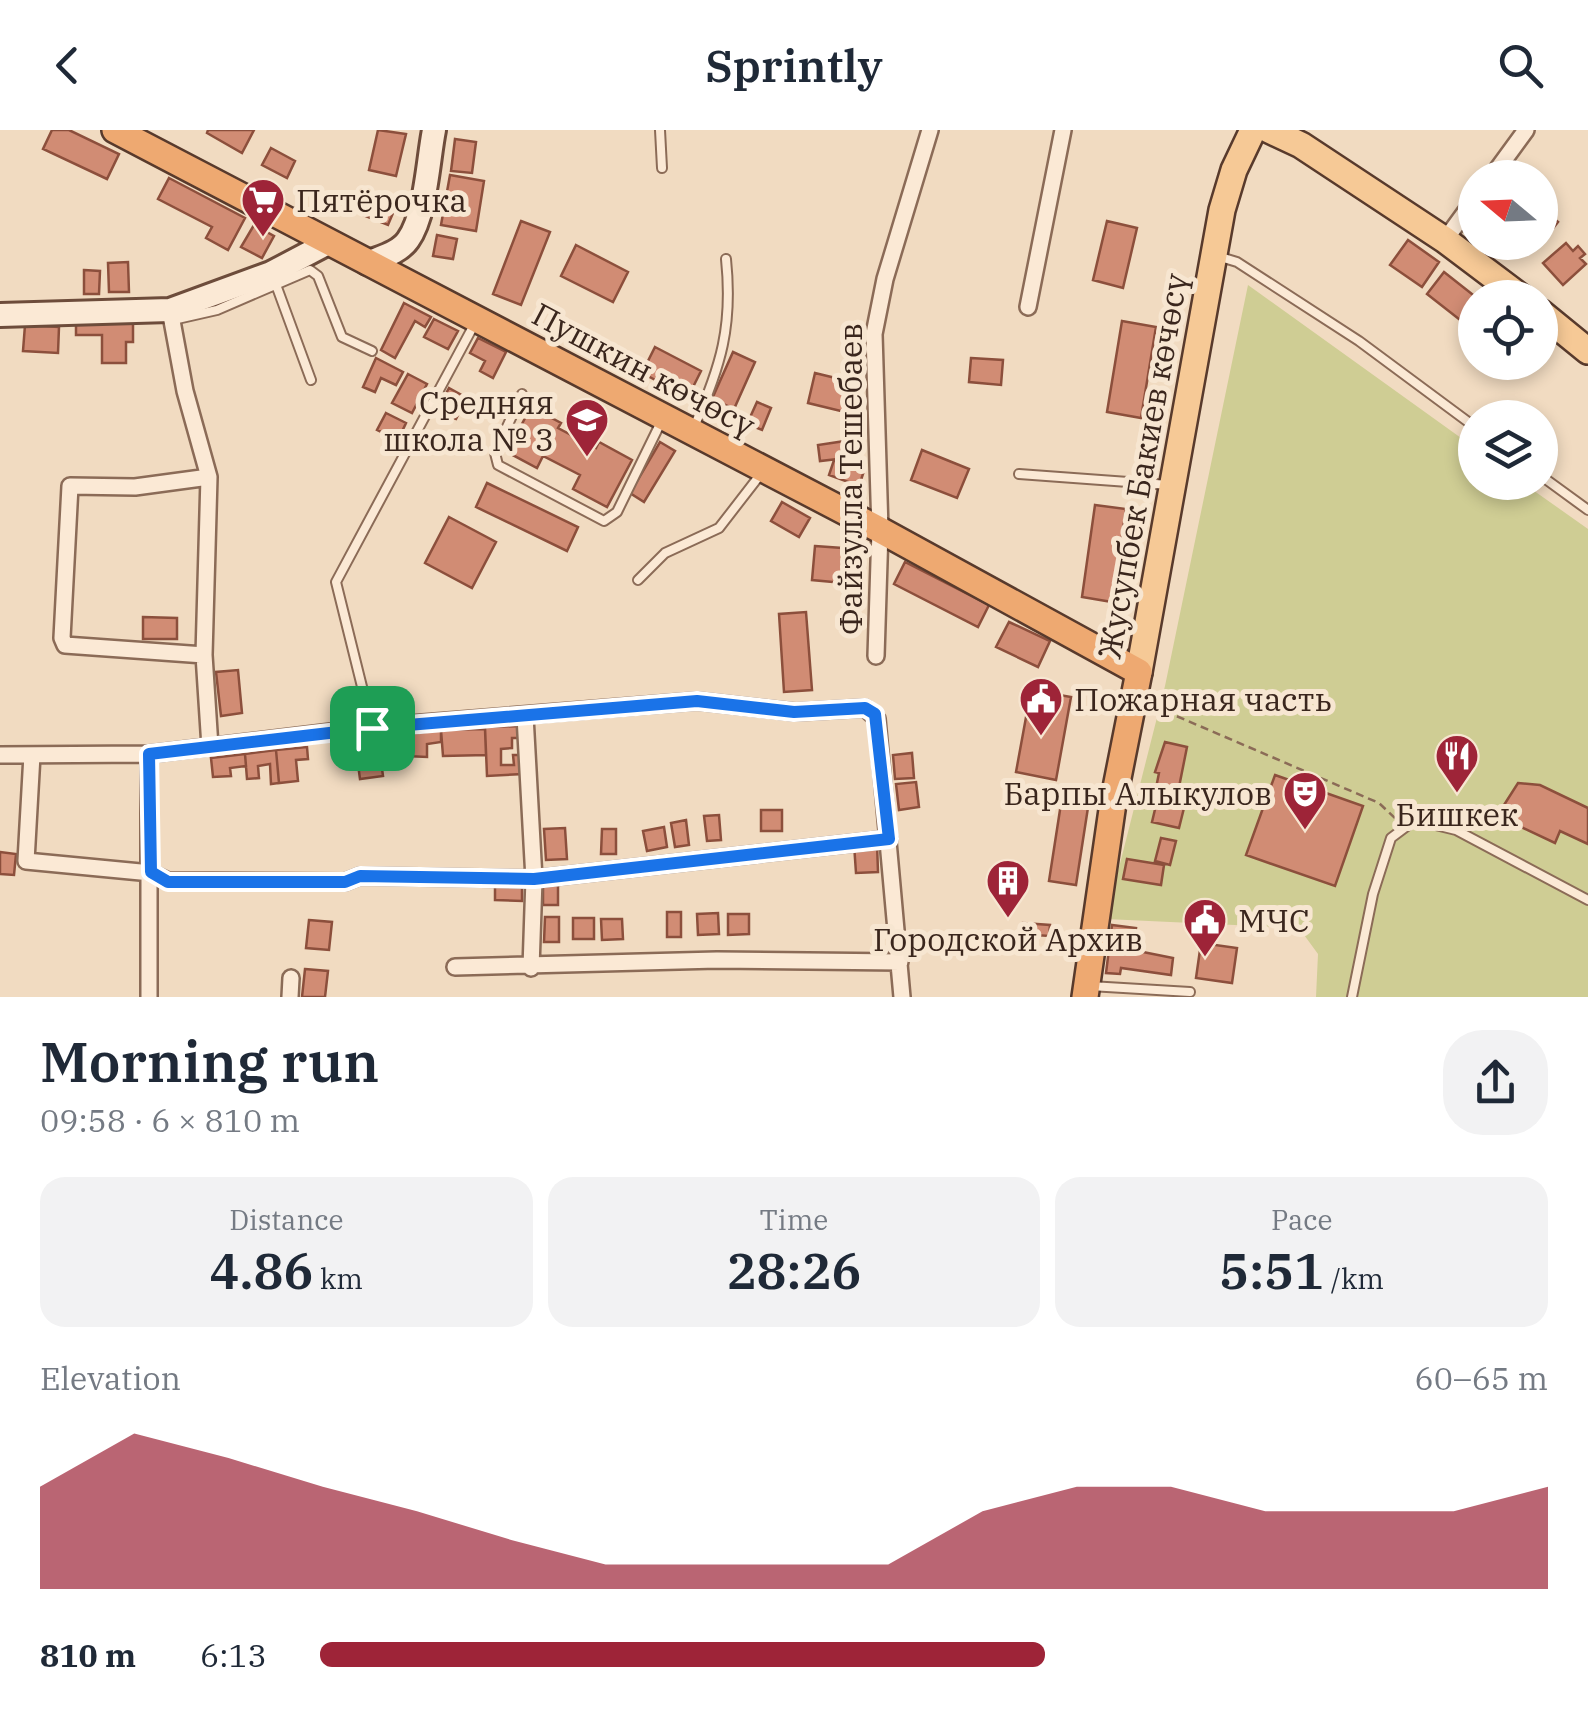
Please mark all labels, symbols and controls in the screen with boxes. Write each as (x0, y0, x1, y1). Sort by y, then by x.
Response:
text: Sprintly (705, 36, 883, 94)
icon: back (40, 38, 95, 93)
icon: search (1493, 38, 1548, 93)
north arrow (1458, 160, 1558, 260)
map controls (1458, 160, 1558, 500)
supermarket icon: Пятёрочка (240, 177, 286, 238)
place label: Пятёрочка (296, 179, 467, 221)
street label: Жусупбек Бакиев көчөсү (1087, 269, 1197, 662)
button: locate (1458, 280, 1558, 380)
street label: Пушкин көчөсү (525, 293, 763, 446)
street label: Файзулла Тешебаев (829, 323, 871, 635)
place label: Средняя школа № 3 (383, 381, 554, 460)
school or university icon: Средняя школа № 3 (564, 397, 610, 458)
button: layers (1458, 400, 1558, 500)
public building icon: Пожарная часть (1018, 676, 1064, 737)
place label: Пожарная часть (1074, 678, 1332, 720)
pin (330, 686, 415, 771)
icon: arrive (345, 701, 400, 756)
restaurant icon: Бишкек (1434, 733, 1480, 794)
theatre icon: Барпы Алыкулов (1282, 770, 1328, 831)
place label: Барпы Алыкулов (1003, 772, 1272, 814)
place label: Бишкек (1396, 793, 1519, 835)
building icon: Городской Архив (985, 858, 1031, 919)
public building icon: МЧС (1182, 897, 1228, 958)
place label: МЧС (1238, 899, 1310, 941)
place label: Городской Архив (873, 918, 1143, 960)
text: Morning run (40, 1026, 379, 1097)
button: share (1443, 1030, 1548, 1135)
text: 09:58 · 6 × 810 m (40, 1099, 300, 1141)
text: Distance (229, 1201, 343, 1238)
text: Time (760, 1201, 828, 1238)
text: Pace (1271, 1201, 1332, 1238)
text: 4.86 (210, 1238, 314, 1303)
text: 28:26 (727, 1238, 861, 1303)
text: 5:51 (1219, 1238, 1324, 1303)
text: km (314, 1260, 363, 1297)
text: /km (1324, 1260, 1384, 1297)
text: Elevation (40, 1357, 181, 1399)
text: 60–65 m (1414, 1357, 1548, 1399)
text: 810 m (40, 1634, 136, 1676)
text: 6:13 (200, 1634, 267, 1676)

